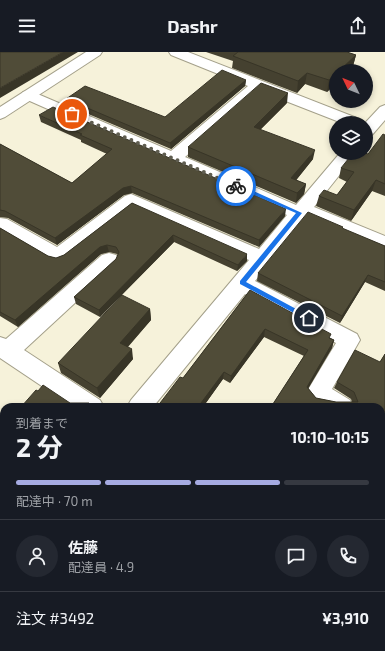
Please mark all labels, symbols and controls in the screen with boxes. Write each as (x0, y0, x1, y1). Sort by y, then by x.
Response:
icon: menu (16, 15, 38, 37)
text: Dashr (167, 15, 218, 37)
icon: share (347, 15, 369, 37)
north arrow (329, 64, 373, 108)
map controls (329, 64, 373, 160)
pin (55, 97, 89, 131)
icon: bag (61, 103, 83, 125)
button: layers (329, 116, 373, 160)
courier (216, 166, 256, 206)
icon: bike (225, 175, 247, 197)
pin (292, 301, 326, 335)
icon: home (298, 307, 320, 329)
text: 到着まで (16, 415, 68, 431)
text: 10:10–10:15 (291, 428, 369, 446)
text: 2 分 (16, 431, 63, 462)
text: 配達中 · 70 m (16, 493, 93, 509)
button: person (16, 535, 58, 577)
button: chat (275, 535, 317, 577)
button: phone (327, 535, 369, 577)
text: 佐藤 (68, 538, 98, 556)
text: 配達員 · 4.9 (68, 559, 134, 575)
text: 注文 #3492 (16, 609, 94, 627)
text: ¥3,910 (322, 609, 369, 627)

